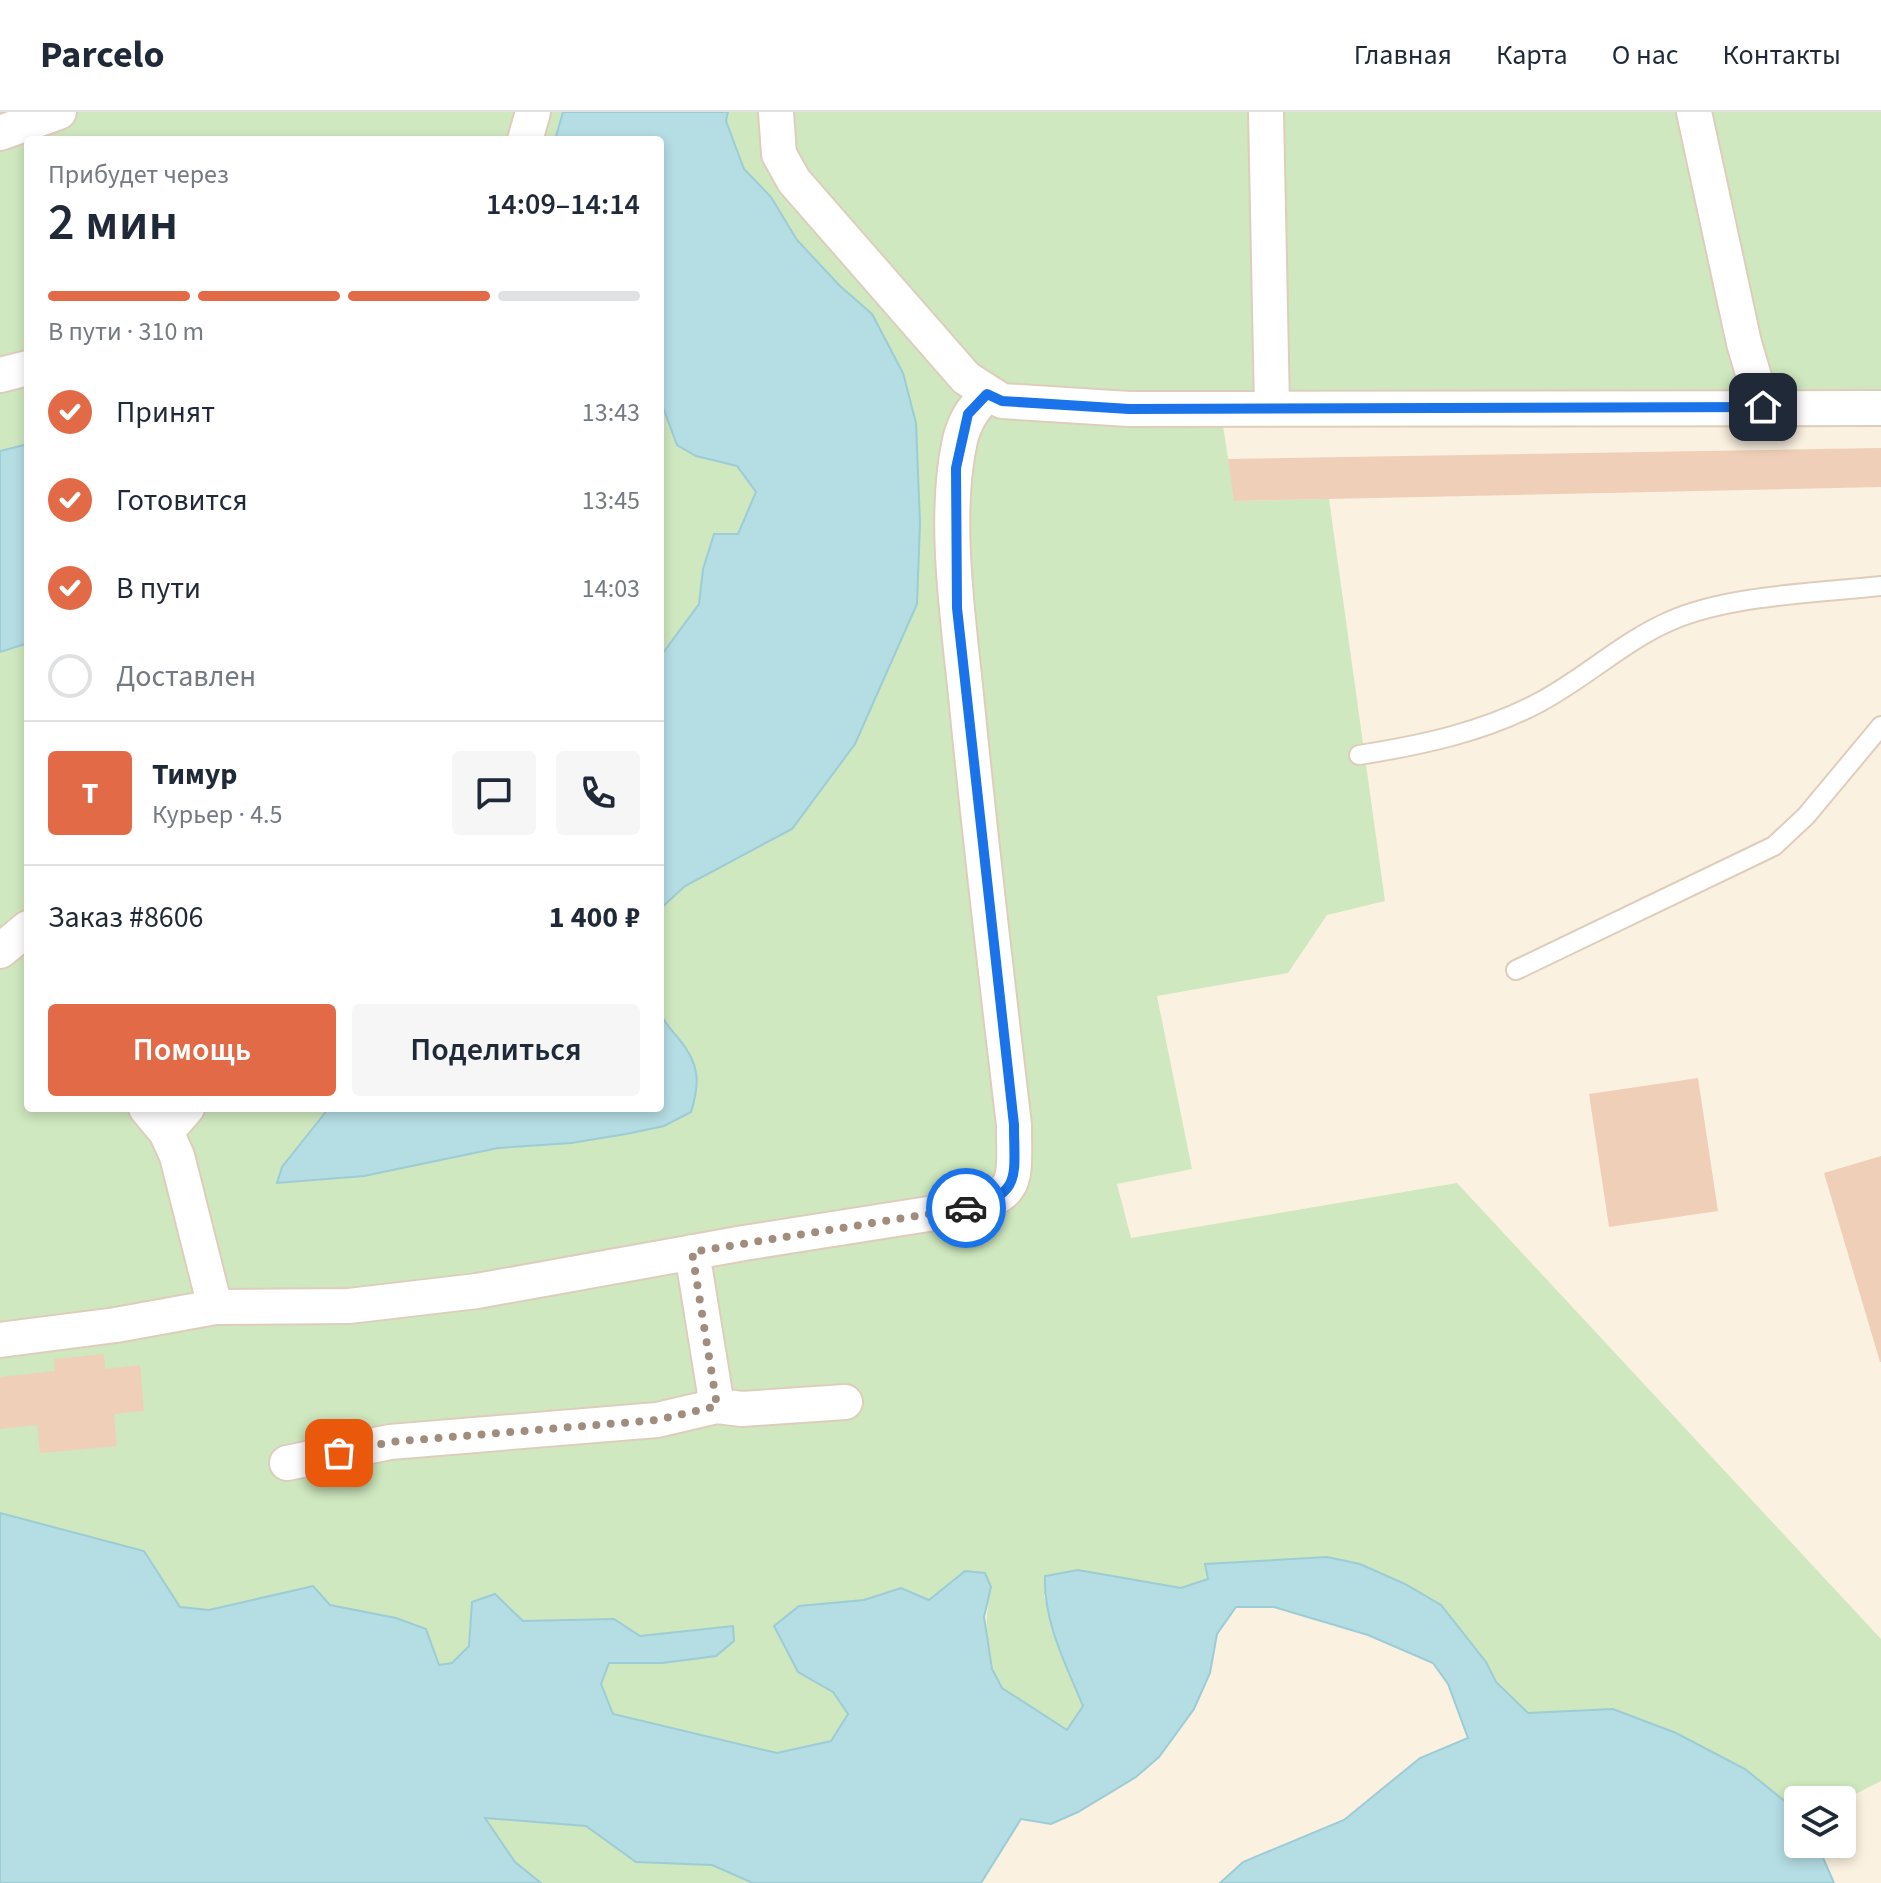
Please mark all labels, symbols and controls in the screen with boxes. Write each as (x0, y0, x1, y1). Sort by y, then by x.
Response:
text: Parcelo (40, 28, 165, 82)
text: Главная (1354, 35, 1452, 75)
text: Карта (1496, 35, 1568, 75)
text: О нас (1612, 35, 1679, 75)
text: Контакты (1723, 35, 1841, 75)
text: Прибудет через (48, 156, 229, 193)
text: 14:09–14:14 (486, 183, 640, 226)
text: 2 мин (48, 186, 178, 260)
text: В пути · 310 m (48, 313, 204, 350)
pin (1729, 373, 1797, 441)
icon: home (1741, 385, 1785, 429)
icon: check (48, 390, 92, 434)
text: Принят (116, 391, 215, 434)
text: 13:43 (582, 394, 640, 431)
icon: check (48, 478, 92, 522)
text: Готовится (116, 479, 248, 522)
text: 13:45 (582, 482, 640, 519)
icon: check (48, 566, 92, 610)
text: В пути (116, 567, 201, 610)
text: 14:03 (582, 570, 640, 607)
text: Доставлен (116, 655, 256, 698)
button: chat (452, 751, 536, 835)
button: phone (556, 751, 640, 835)
text: Тимур (152, 753, 238, 796)
text: Т (82, 772, 98, 815)
text: Курьер · 4.5 (152, 796, 282, 833)
text: Заказ #8606 (48, 896, 204, 939)
text: 1 400 ₽ (549, 896, 640, 939)
button: Помощь (48, 1004, 336, 1096)
button: Поделиться (352, 1004, 640, 1096)
courier (926, 1168, 1006, 1248)
icon: car (944, 1186, 988, 1230)
pin (305, 1419, 373, 1487)
icon: bag (317, 1431, 361, 1475)
map controls (1784, 1786, 1856, 1858)
button: layers (1784, 1786, 1856, 1858)

